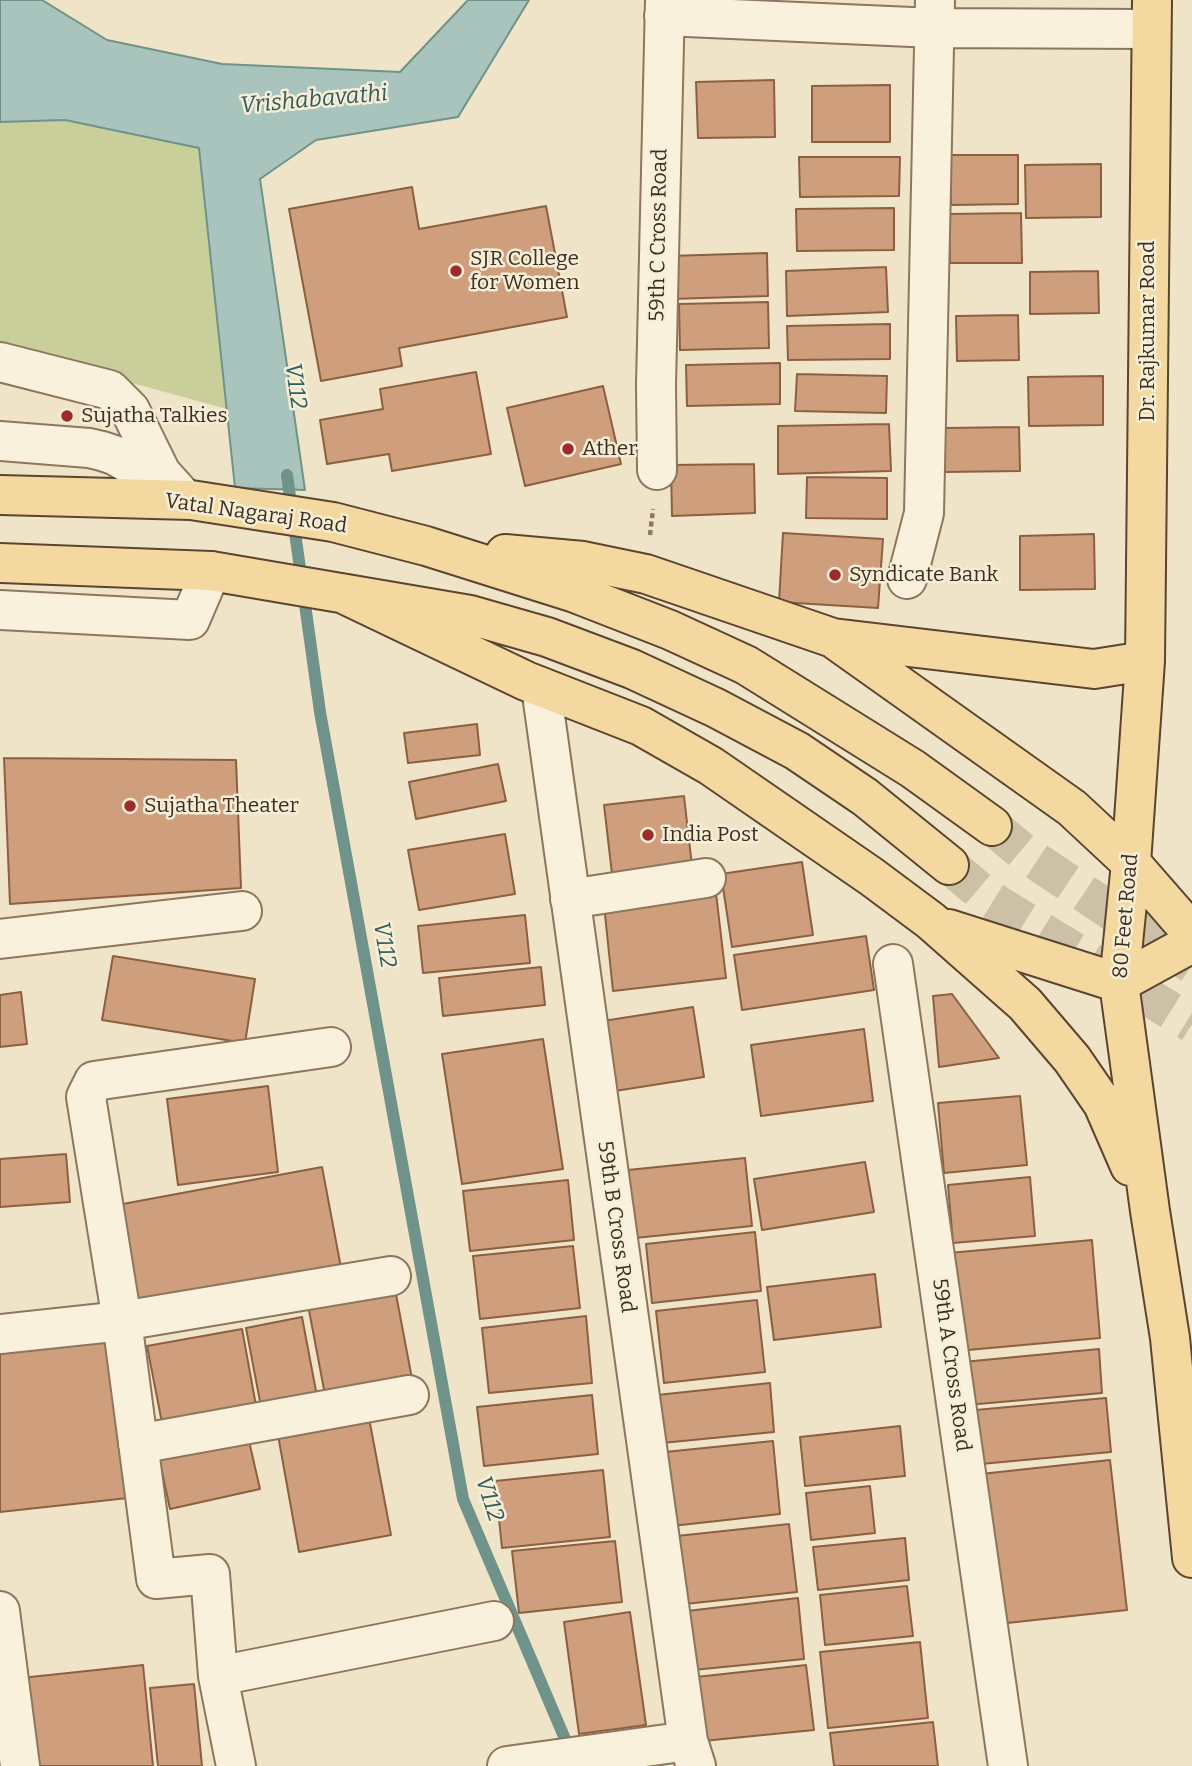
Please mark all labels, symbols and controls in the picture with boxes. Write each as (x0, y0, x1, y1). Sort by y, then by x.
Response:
water label: Vrishabavathi (239, 80, 389, 120)
street label: 59th C Cross Road (645, 148, 673, 322)
street label: Dr. Rajkumar Road (1135, 241, 1161, 421)
place label: SJR College for Women (470, 246, 580, 296)
marker: SJR College for Women (448, 263, 464, 279)
water label: V112 (278, 361, 312, 411)
place label: Sujatha Talkies (81, 403, 228, 429)
marker: Sujatha Talkies (59, 408, 75, 424)
place label: Ather (582, 436, 637, 462)
marker: Ather (560, 441, 576, 457)
street label: Vatal Nagaraj Road (163, 489, 349, 539)
place label: Syndicate Bank (849, 562, 998, 588)
marker: Syndicate Bank (827, 567, 843, 583)
place label: Sujatha Theater (144, 793, 299, 819)
marker: Sujatha Theater (122, 798, 138, 814)
place label: India Post (662, 822, 759, 848)
marker: India Post (640, 827, 656, 843)
street label: 80 Feet Road (1108, 853, 1144, 979)
water label: V112 (366, 920, 402, 970)
street label: 59th B Cross Road (591, 1140, 641, 1314)
street label: 59th A Cross Road (926, 1277, 976, 1453)
water label: V112 (469, 1473, 509, 1525)

